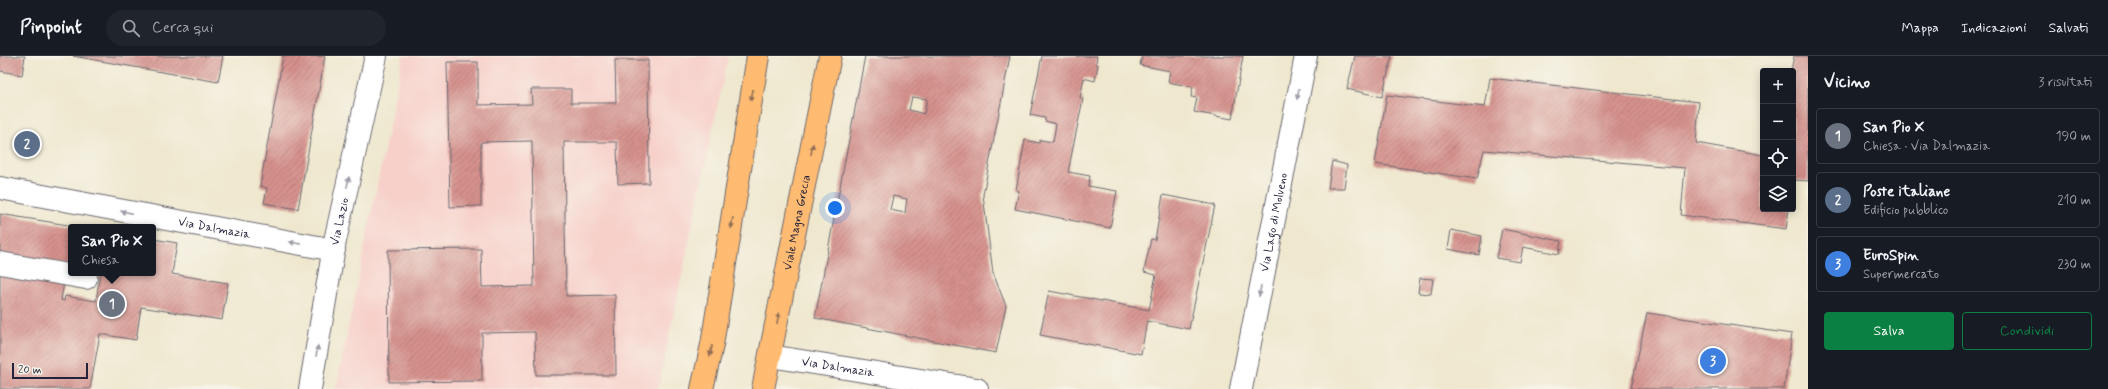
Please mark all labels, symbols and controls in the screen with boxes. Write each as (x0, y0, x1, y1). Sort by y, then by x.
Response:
search box (106, 10, 386, 46)
text: Pinpoint (20, 15, 82, 40)
icon: search (120, 17, 142, 39)
text: Cerca qui (152, 18, 213, 38)
text: Mappa (1901, 19, 1939, 37)
text: Indicazioni (1961, 19, 2026, 37)
text: Salvati (2048, 19, 2088, 37)
map controls (1760, 68, 1796, 212)
button: + (1760, 68, 1796, 104)
text: Vicino (1824, 71, 1870, 93)
text: 3 risultati (2039, 74, 2092, 91)
one-way arrow (749, 88, 755, 101)
one-way arrow (1295, 88, 1301, 100)
button: − (1760, 104, 1796, 140)
text: San Pio X (1863, 118, 1924, 138)
text: 1 (1835, 128, 1841, 145)
text: 190 m (2056, 128, 2091, 145)
pin: 2 (14, 129, 40, 159)
text: Chiesa · Via Dalmazia (1863, 138, 1990, 155)
button: locate (1760, 140, 1796, 176)
one-way arrow (809, 143, 815, 155)
street label: Via Lago di Molveno (1257, 171, 1292, 273)
street label: Viale Magna Grecia (780, 173, 815, 272)
one-way arrow (346, 175, 352, 188)
button: layers (1760, 176, 1796, 212)
text: Poste italiane (1863, 182, 1950, 202)
text: 2 (1835, 192, 1841, 209)
text: 210 m (2057, 192, 2091, 209)
street label: Via Lazio (327, 196, 353, 247)
your location (825, 198, 845, 218)
text: Edificio pubblico (1863, 202, 1948, 219)
one-way arrow (120, 208, 132, 214)
street label: Via Dalmazia (177, 214, 252, 243)
one-way arrow (728, 217, 734, 229)
popup (68, 224, 156, 276)
text: San Pio X (81, 232, 143, 252)
one-way arrow (289, 240, 301, 246)
text: EuroSpin (1863, 246, 1919, 266)
text: Chiesa (81, 252, 119, 269)
text: 3 (1835, 256, 1841, 273)
text: 230 m (2057, 256, 2091, 273)
text: Supermercato (1863, 266, 1939, 283)
one-way arrow (1256, 284, 1262, 297)
pin: 1 (99, 289, 125, 319)
one-way arrow (775, 311, 781, 324)
button: Salva (1824, 312, 1954, 350)
button: Condividi (1962, 312, 2092, 350)
one-way arrow (314, 344, 320, 357)
one-way arrow (707, 345, 713, 357)
pin: 3 (1700, 346, 1726, 376)
street label: Via Dalmazia (801, 354, 876, 382)
scale bar (12, 361, 88, 380)
text: 20 m (18, 363, 41, 377)

